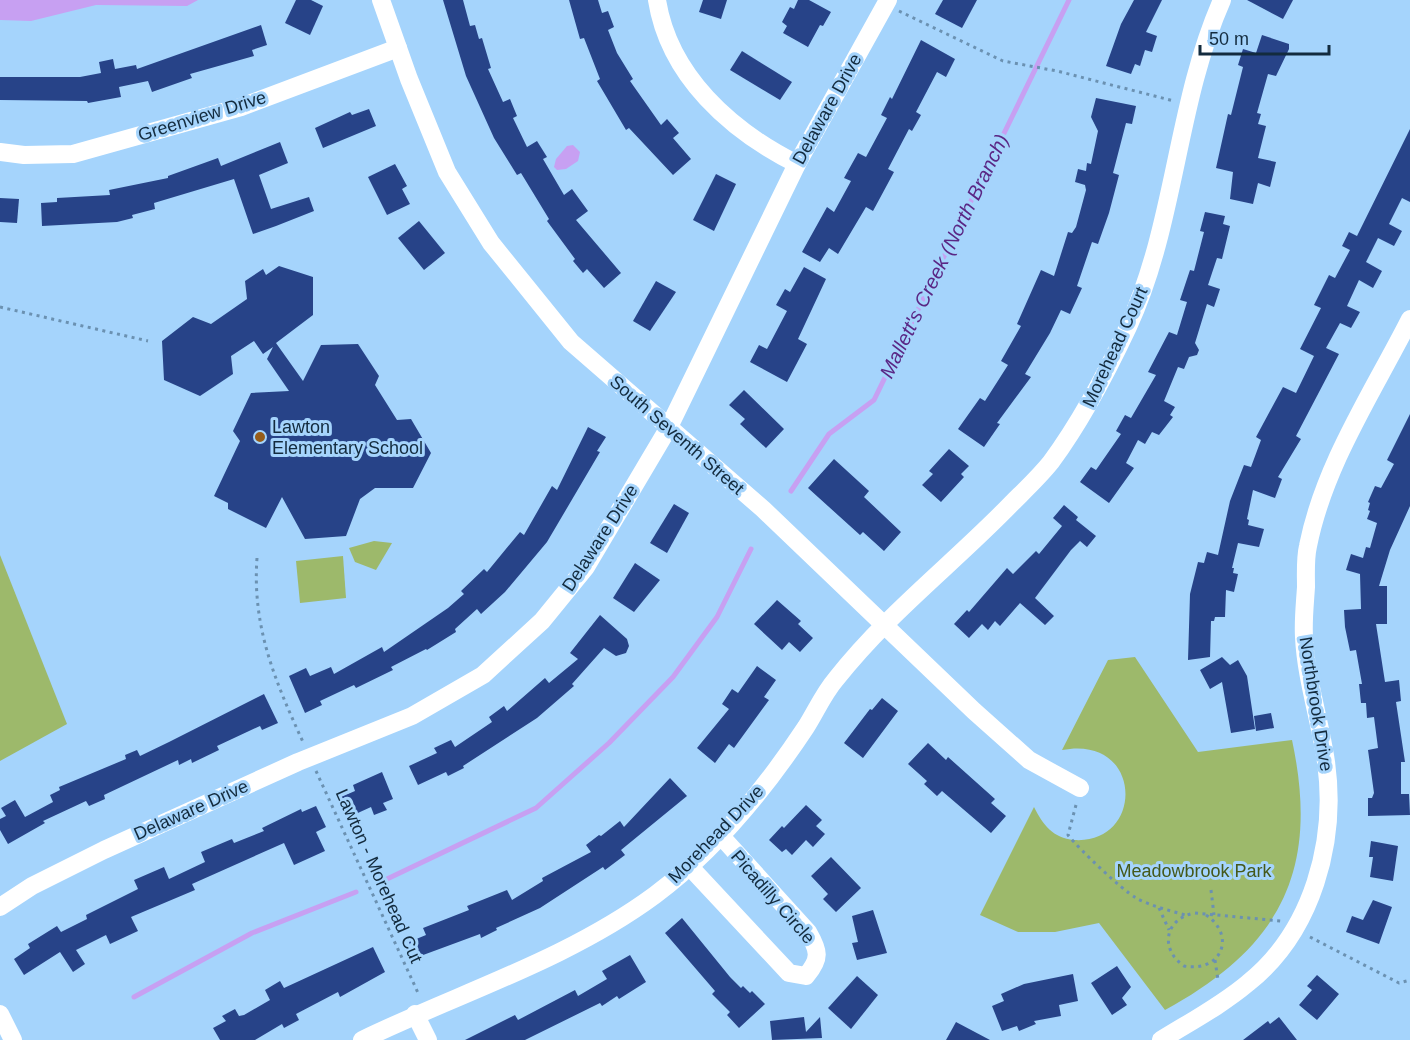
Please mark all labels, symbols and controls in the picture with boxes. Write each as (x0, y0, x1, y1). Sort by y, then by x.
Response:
scale bar (1200, 18, 1329, 56)
text: 50 m (1209, 29, 1249, 49)
street label: Delaware Drive (788, 50, 866, 168)
street label: Greenview Drive (135, 87, 269, 145)
water label: Mallett's Creek (North Branch) (875, 131, 1013, 381)
street label: Morehead Court (1078, 284, 1152, 410)
street label: South Seventh Street (606, 371, 748, 499)
place label: Lawton Elementary School (272, 417, 423, 458)
marker: Lawton Elementary School (253, 430, 267, 444)
street label: Delaware Drive (558, 481, 642, 595)
street label: Northbrook Drive (1295, 635, 1337, 773)
street label: Delaware Drive (131, 776, 251, 844)
street label: Morehead Drive (664, 781, 768, 887)
street label: Lawton - Morehead Cut (332, 786, 426, 966)
street label: Picadilly Circle (727, 846, 819, 948)
park label: Meadowbrook Park (1116, 861, 1273, 881)

